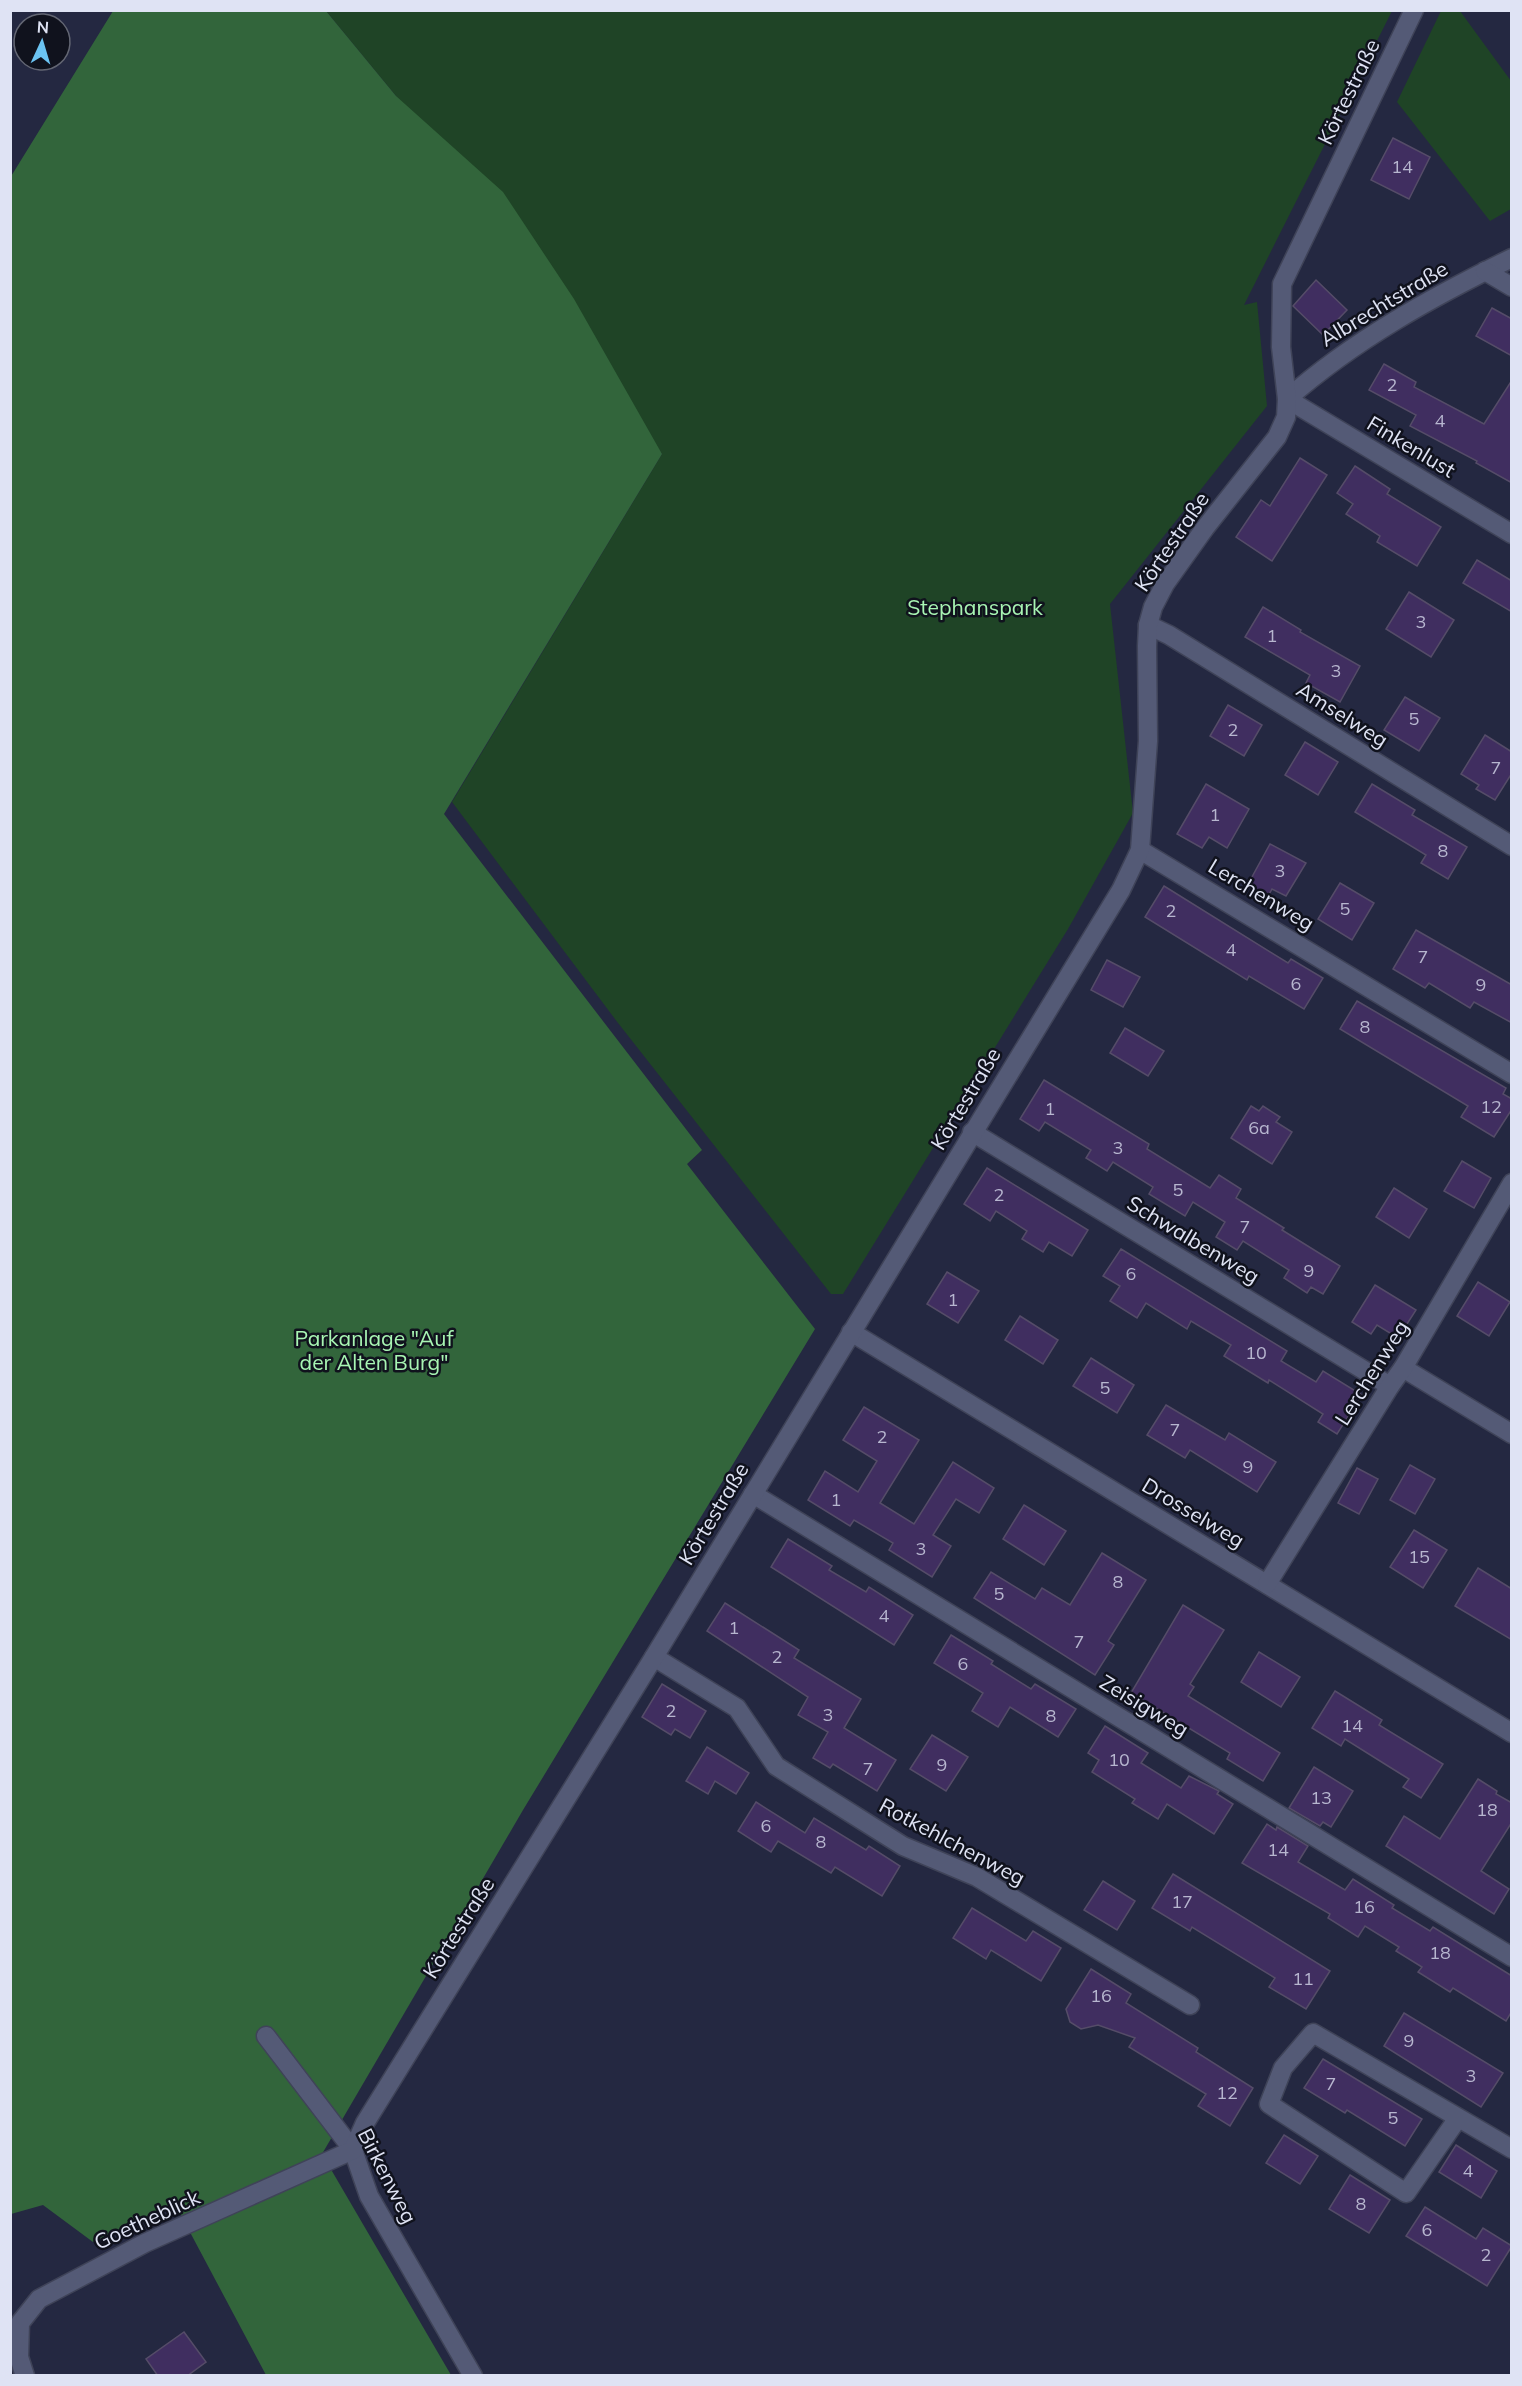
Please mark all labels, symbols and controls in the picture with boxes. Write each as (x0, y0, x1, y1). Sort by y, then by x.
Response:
north arrow (12, 12, 72, 72)
text: N (36, 17, 50, 37)
street label: Körtestraße (1311, 34, 1385, 149)
house number: 14 (1391, 155, 1413, 178)
street label: Albrechtstraße (1315, 255, 1452, 352)
house number: 2 (1387, 373, 1397, 396)
house number: 4 (1435, 409, 1446, 432)
street label: Finkenlust (1363, 410, 1460, 483)
street label: Körtestraße (1128, 487, 1214, 596)
park label: Stephanspark (907, 594, 1043, 620)
house number: 3 (1416, 610, 1426, 633)
house number: 1 (1267, 624, 1277, 647)
house number: 3 (1331, 659, 1341, 682)
street label: Amselweg (1292, 676, 1393, 752)
house number: 5 (1409, 707, 1420, 730)
house number: 2 (1228, 718, 1238, 741)
house number: 7 (1491, 756, 1501, 779)
house number: 1 (1210, 803, 1220, 826)
house number: 8 (1438, 839, 1448, 862)
street label: Lerchenweg (1204, 852, 1319, 936)
house number: 3 (1275, 859, 1285, 882)
house number: 5 (1340, 897, 1351, 920)
house number: 2 (1166, 899, 1176, 922)
house number: 4 (1226, 938, 1237, 961)
house number: 7 (1418, 945, 1428, 968)
house number: 6 (1291, 972, 1301, 995)
house number: 9 (1476, 973, 1486, 996)
house number: 8 (1360, 1015, 1370, 1038)
street label: Körtestraße (925, 1043, 1006, 1154)
house number: 12 (1480, 1095, 1502, 1118)
house number: 1 (1045, 1097, 1055, 1120)
house number: 6a (1248, 1116, 1270, 1139)
house number: 3 (1113, 1136, 1123, 1159)
house number: 5 (1173, 1178, 1184, 1201)
house number: 2 (994, 1183, 1004, 1206)
street label: Schwalbenweg (1123, 1189, 1264, 1289)
house number: 7 (1240, 1215, 1250, 1238)
house number: 9 (1304, 1259, 1314, 1282)
house number: 6 (1126, 1262, 1136, 1285)
house number: 1 (948, 1288, 958, 1311)
street label: Lerchenweg (1329, 1315, 1414, 1430)
park label: Parkanlage "Auf der Alten Burg" (294, 1325, 454, 1375)
house number: 10 (1245, 1341, 1267, 1364)
house number: 5 (1100, 1376, 1111, 1399)
house number: 7 (1170, 1418, 1180, 1441)
house number: 2 (877, 1425, 887, 1448)
house number: 9 (1243, 1455, 1253, 1478)
street label: Körtestraße (673, 1458, 754, 1569)
street label: Drosselweg (1138, 1471, 1249, 1553)
house number: 1 (831, 1488, 841, 1511)
house number: 3 (916, 1537, 926, 1560)
house number: 15 (1408, 1545, 1430, 1568)
house number: 8 (1113, 1570, 1123, 1593)
house number: 5 (994, 1582, 1005, 1605)
house number: 4 (879, 1604, 890, 1627)
house number: 1 (729, 1616, 739, 1639)
house number: 7 (1074, 1630, 1084, 1653)
house number: 2 (772, 1645, 782, 1668)
house number: 6 (958, 1652, 968, 1675)
street label: Zeisigweg (1095, 1669, 1194, 1742)
house number: 2 (666, 1699, 676, 1722)
house number: 3 (823, 1703, 833, 1726)
house number: 8 (1046, 1704, 1056, 1727)
house number: 14 (1341, 1714, 1363, 1737)
house number: 10 (1108, 1748, 1130, 1771)
house number: 9 (937, 1753, 947, 1776)
house number: 7 (863, 1757, 873, 1780)
house number: 13 (1310, 1786, 1332, 1809)
street label: Rotkehlchenweg (875, 1792, 1030, 1890)
house number: 18 (1476, 1798, 1498, 1821)
house number: 6 (761, 1814, 771, 1837)
house number: 8 (816, 1830, 826, 1853)
house number: 14 (1267, 1838, 1289, 1861)
street label: Körtestraße (417, 1872, 499, 1983)
house number: 17 (1171, 1890, 1193, 1913)
house number: 16 (1353, 1895, 1375, 1918)
house number: 18 (1429, 1941, 1451, 1964)
house number: 11 (1292, 1967, 1314, 1990)
house number: 16 (1090, 1984, 1112, 2007)
house number: 9 (1404, 2029, 1414, 2052)
house number: 3 (1466, 2064, 1476, 2087)
house number: 7 (1326, 2072, 1336, 2095)
house number: 12 (1216, 2081, 1238, 2104)
house number: 5 (1388, 2106, 1399, 2129)
street label: Birkenweg (353, 2124, 423, 2227)
house number: 4 (1463, 2159, 1474, 2182)
street label: Goetheblick (90, 2183, 204, 2255)
house number: 8 (1356, 2192, 1366, 2215)
house number: 6 (1422, 2218, 1432, 2241)
house number: 2 (1481, 2243, 1491, 2266)

